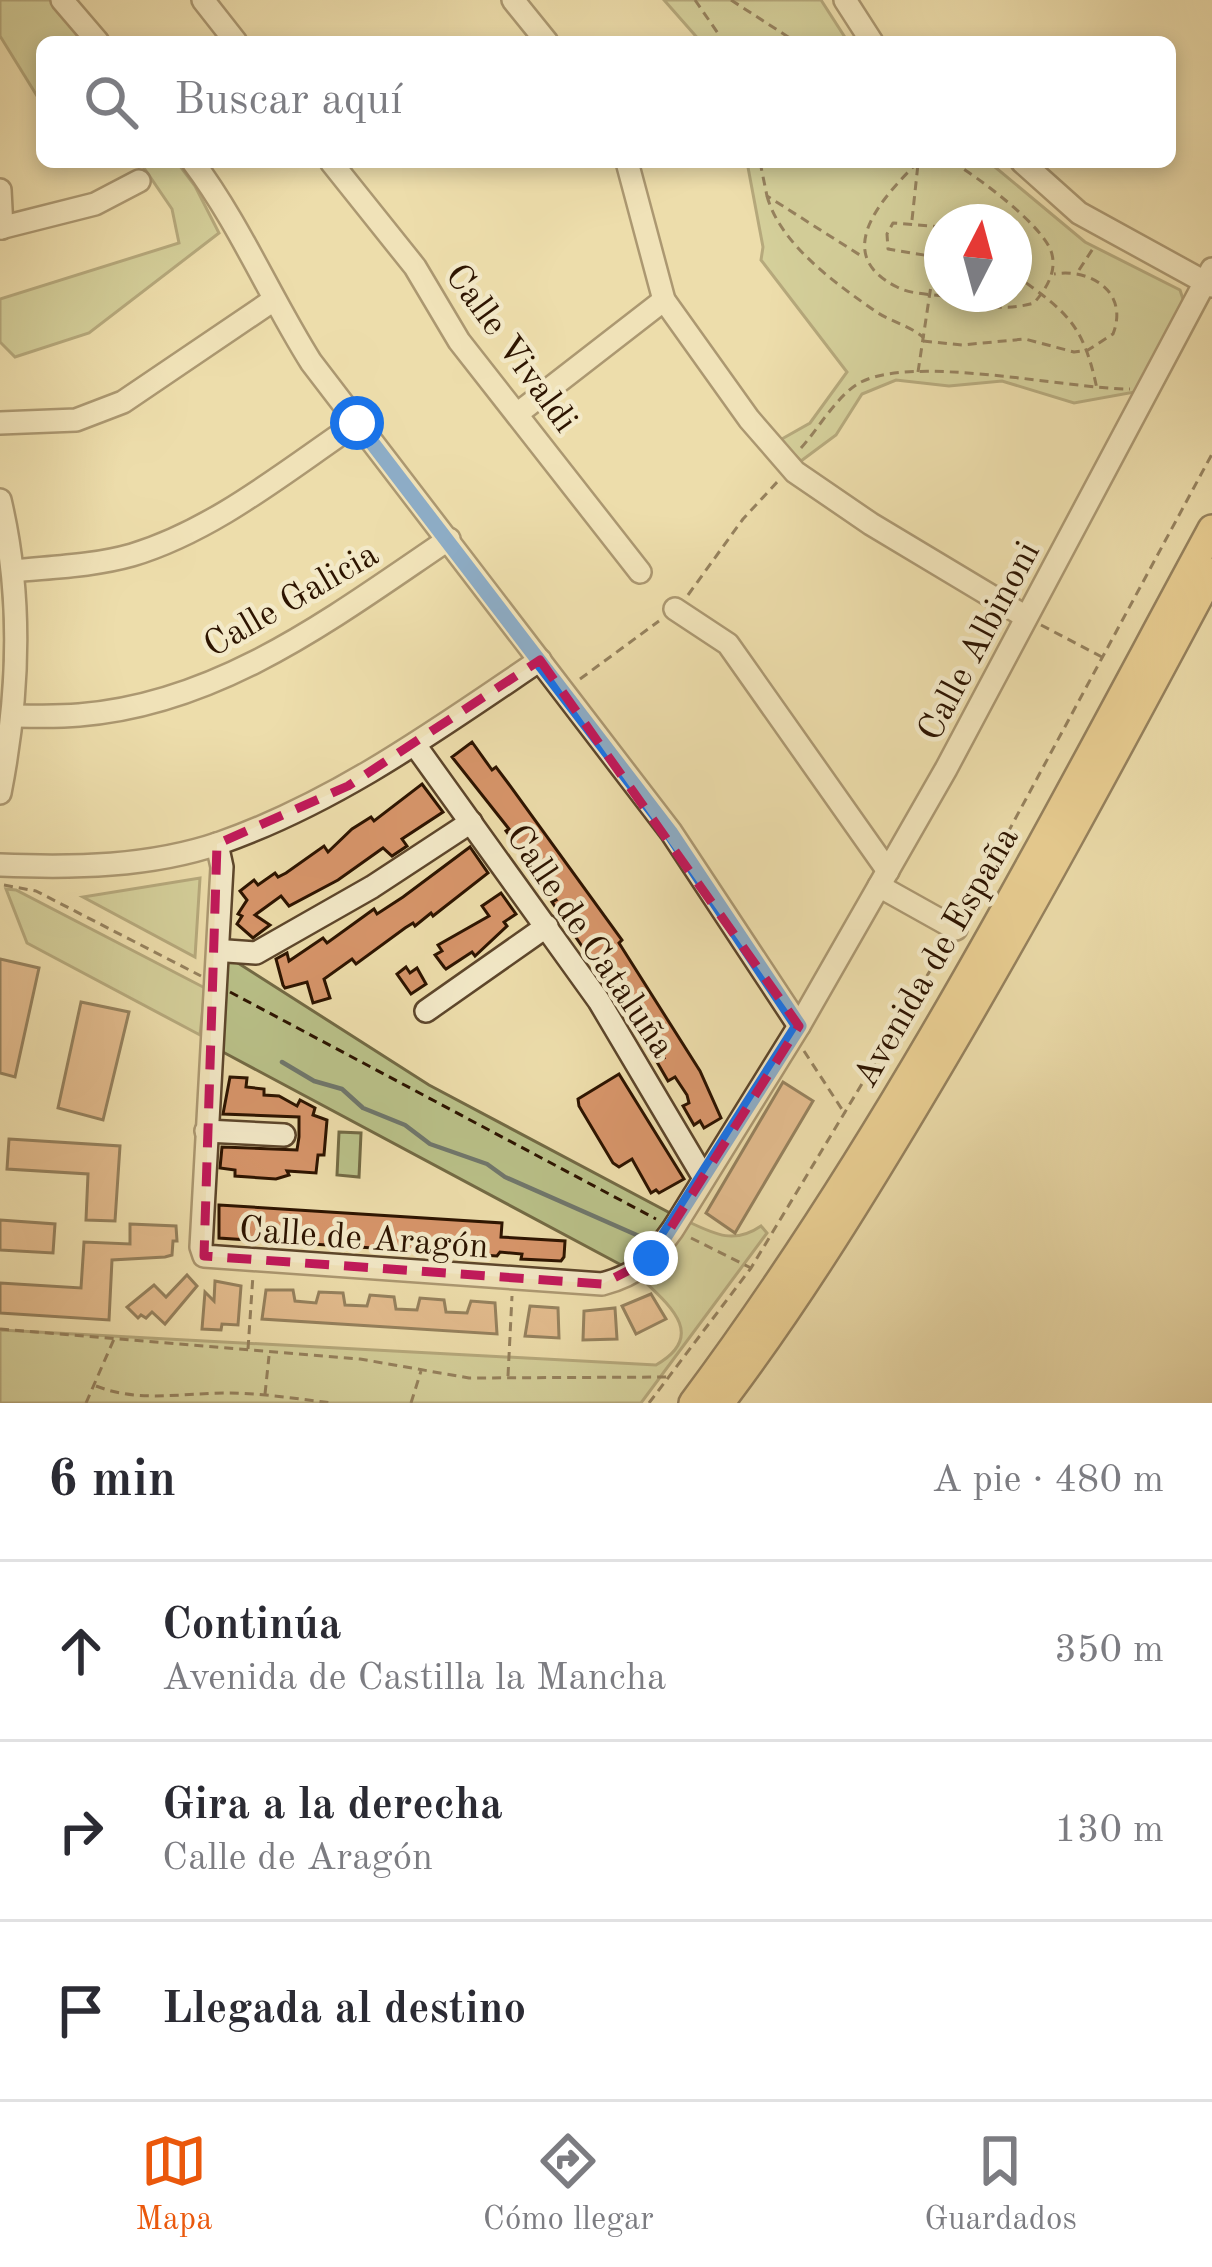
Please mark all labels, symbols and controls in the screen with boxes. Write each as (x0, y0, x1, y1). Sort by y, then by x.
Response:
search box (36, 36, 1176, 168)
icon: search (78, 69, 144, 135)
text: Buscar aquí (174, 79, 403, 124)
north arrow (924, 204, 1032, 312)
street label: Calle Vivaldi (437, 259, 582, 440)
route start (330, 396, 384, 450)
street label: Calle Albinoni (913, 536, 1048, 747)
street label: Calle Galicia (199, 537, 385, 666)
street label: Calle de Cataluña (498, 819, 680, 1065)
street label: Avenida de España (848, 821, 1027, 1095)
street label: Calle de Aragón (238, 1213, 490, 1267)
route end (624, 1231, 678, 1285)
text: 6 min (48, 1456, 176, 1507)
text: A pie · 480 m (932, 1461, 1164, 1500)
text: Continúa (162, 1604, 342, 1649)
icon: ahead (48, 1618, 114, 1684)
text: 350 m (1054, 1631, 1164, 1670)
text: Avenida de Castilla la Mancha (162, 1659, 666, 1698)
text: Gira a la derecha (162, 1784, 503, 1829)
icon: right (48, 1798, 114, 1864)
text: 130 m (1054, 1811, 1164, 1850)
text: Calle de Aragón (162, 1839, 433, 1878)
icon: arrive (48, 1978, 114, 2044)
text: Llegada al destino (162, 1988, 526, 2033)
tab: Mapa (135, 2128, 213, 2241)
tab: Cómo llegar (483, 2128, 654, 2241)
tab: Guardados (924, 2128, 1077, 2241)

